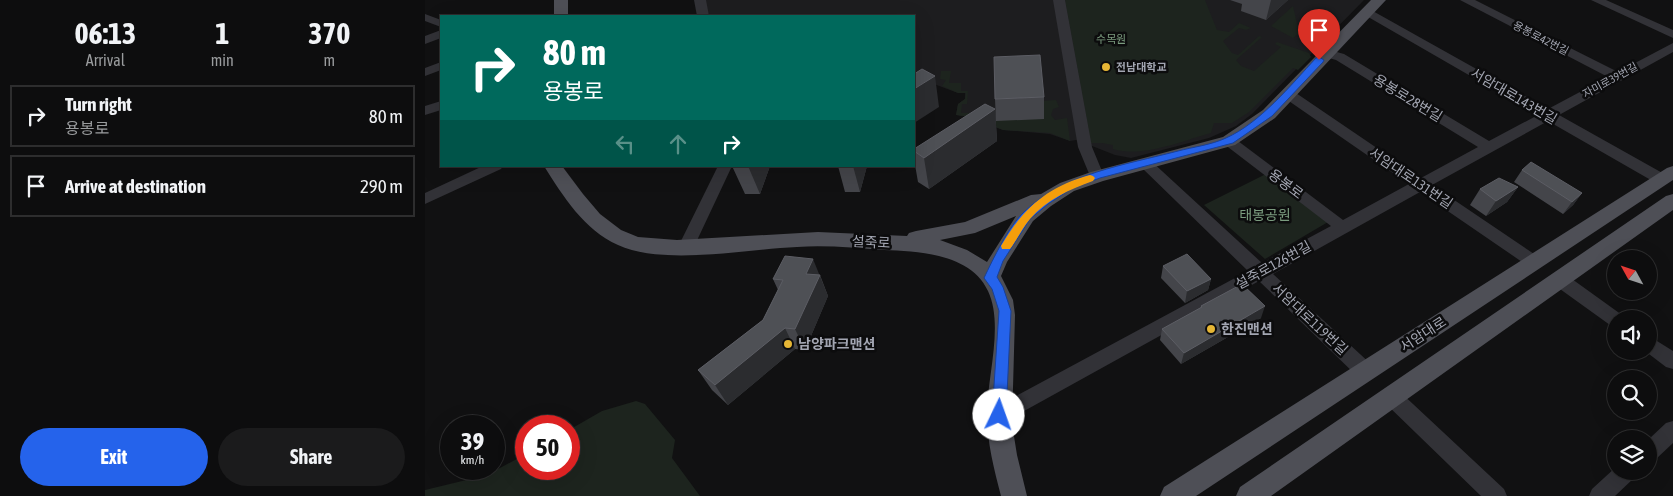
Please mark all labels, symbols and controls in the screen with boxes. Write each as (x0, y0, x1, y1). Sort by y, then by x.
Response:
pin (1298, 9, 1340, 60)
text: 06:13 (74, 16, 136, 50)
text: 1 (215, 16, 229, 50)
text: 370 (308, 16, 350, 50)
icon: arrive (1305, 16, 1333, 44)
street label: 용봉로42번길 (1511, 19, 1571, 57)
text: 80 m (543, 32, 606, 72)
park label: 수목원 (1096, 33, 1126, 45)
icon: right (460, 35, 525, 100)
text: Arrival (86, 51, 125, 69)
text: min (211, 51, 234, 69)
text: m (324, 51, 335, 69)
street label: 자미로39번길 (1580, 60, 1640, 100)
marker: 전남대학교 (1100, 61, 1112, 73)
place label: 전남대학교 (1116, 61, 1167, 73)
street label: 서암대로143번길 (1468, 65, 1560, 127)
street label: 용봉로28번길 (1371, 71, 1445, 125)
text: 용봉로 (543, 78, 604, 104)
text: Turn right (65, 93, 132, 115)
icon: right (22, 102, 50, 130)
text: 80 m (369, 105, 403, 127)
text: 용봉로 (65, 119, 109, 137)
icon: left (611, 130, 639, 158)
icon: ahead (664, 130, 692, 158)
icon: right (717, 130, 745, 158)
street label: 서암대로131번길 (1366, 144, 1456, 212)
street label: 용봉로 (1266, 166, 1306, 202)
icon: arrive (22, 172, 50, 200)
text: Arrive at destination (65, 175, 206, 197)
text: 290 m (360, 175, 403, 197)
park label: 태봉공원 (1239, 207, 1291, 223)
street label: 설죽로 (851, 233, 891, 251)
street label: 설죽로126번길 (1232, 238, 1314, 292)
north arrow (1607, 250, 1657, 300)
map controls (1607, 250, 1657, 480)
street label: 서암대로119번길 (1269, 280, 1351, 358)
button: sound (1607, 310, 1657, 360)
street label: 서암대로 (1397, 313, 1449, 355)
place label: 한진맨션 (1221, 321, 1273, 337)
marker: 한진맨션 (1205, 323, 1217, 335)
place label: 남양파크맨션 (798, 336, 875, 352)
marker: 남양파크맨션 (782, 338, 794, 350)
button: search (1607, 370, 1657, 420)
position arrow (972, 388, 1024, 440)
speed limit sign: 50 (515, 415, 580, 480)
text: 39 (461, 427, 484, 455)
button: Exit (20, 428, 208, 486)
button: Share (218, 428, 405, 486)
button: layers (1607, 430, 1657, 480)
text: km/h (461, 453, 484, 467)

